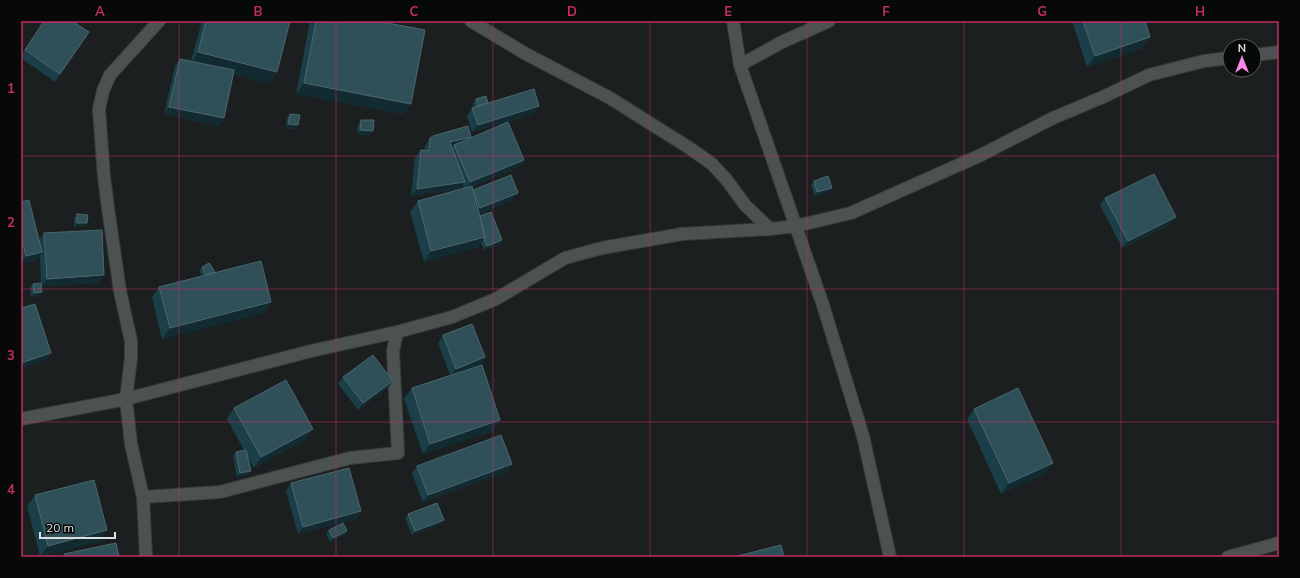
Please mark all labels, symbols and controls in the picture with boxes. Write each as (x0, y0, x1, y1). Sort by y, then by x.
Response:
text: A (95, 3, 105, 19)
text: B (254, 3, 263, 19)
text: C (410, 3, 419, 19)
text: D (567, 3, 577, 19)
text: E (724, 3, 732, 19)
text: F (882, 3, 890, 19)
text: G (1037, 3, 1047, 19)
text: H (1195, 3, 1205, 19)
north arrow (1222, 38, 1262, 78)
text: N (1238, 41, 1246, 55)
text: 1 (7, 80, 15, 96)
text: 2 (7, 214, 15, 230)
text: 3 (7, 347, 15, 363)
text: 4 (7, 481, 15, 497)
scale bar (40, 514, 115, 540)
text: 20 m (46, 520, 74, 535)

